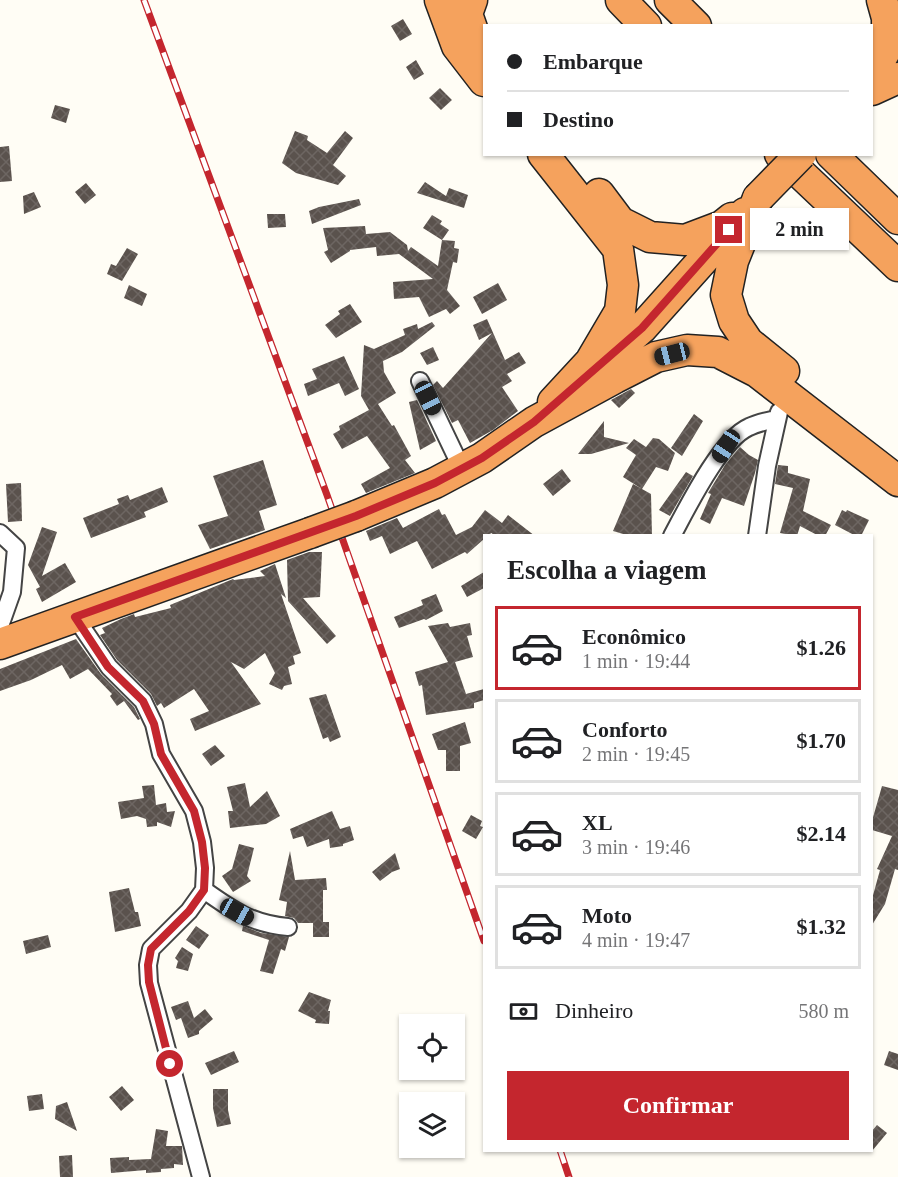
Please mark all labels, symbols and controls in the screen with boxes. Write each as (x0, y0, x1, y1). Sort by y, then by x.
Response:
text: Embarque (543, 49, 643, 74)
text: Destino (543, 107, 614, 132)
callout: 2 min (750, 209, 849, 251)
route end (715, 216, 742, 243)
text: 2 min (775, 218, 824, 240)
car (652, 341, 692, 367)
car (412, 378, 444, 418)
car (709, 426, 743, 466)
text: Escolha a viagem (507, 555, 707, 585)
icon: car (510, 621, 564, 675)
text: Econômico (582, 624, 686, 649)
text: $1.26 (797, 635, 846, 660)
text: 1 min · 19:44 (582, 650, 690, 672)
icon: car (510, 714, 564, 768)
text: Conforto (582, 717, 668, 742)
text: $1.70 (797, 728, 846, 753)
text: 2 min · 19:45 (582, 743, 690, 765)
icon: car (510, 807, 564, 861)
text: XL (582, 810, 613, 835)
text: $2.14 (797, 821, 846, 846)
text: 3 min · 19:46 (582, 836, 690, 858)
car (217, 895, 257, 929)
icon: car (510, 900, 564, 954)
text: Moto (582, 903, 632, 928)
text: $1.32 (797, 914, 846, 939)
text: 4 min · 19:47 (582, 929, 690, 951)
icon: cash (507, 995, 540, 1028)
text: Dinheiro (555, 998, 633, 1023)
text: 580 m (798, 1000, 849, 1022)
map controls (399, 1014, 465, 1158)
button: locate (399, 1014, 465, 1080)
route start (156, 1050, 183, 1077)
button: Confirmar (507, 1071, 849, 1140)
button: layers (399, 1092, 465, 1158)

